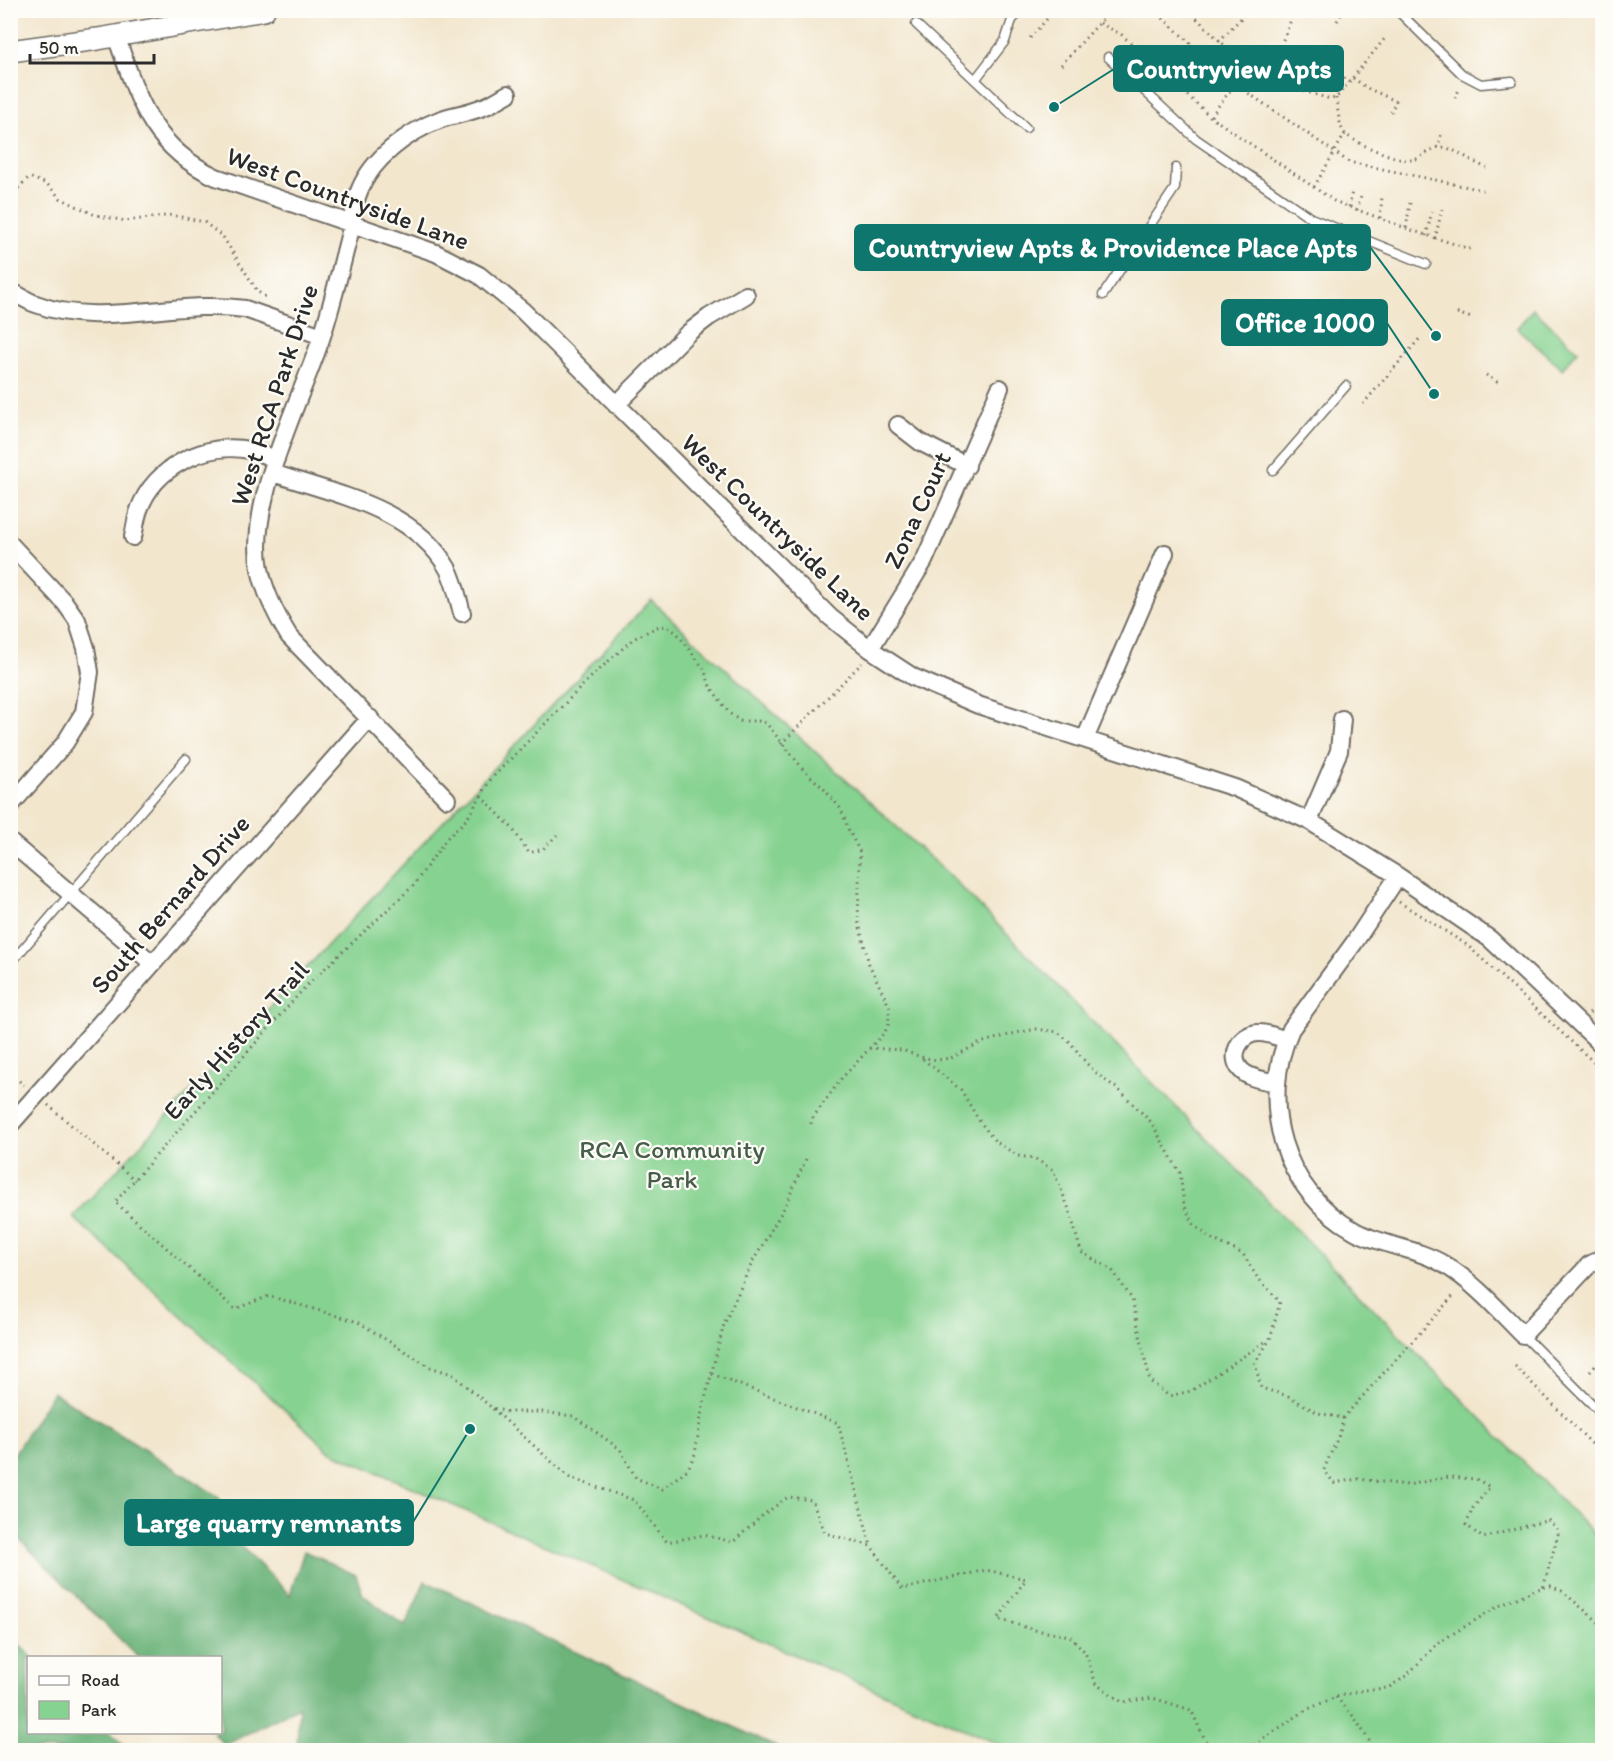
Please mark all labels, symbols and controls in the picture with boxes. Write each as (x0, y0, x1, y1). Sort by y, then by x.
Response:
scale bar (30, 27, 154, 65)
text: 50 m (39, 37, 79, 59)
callout: Countryview Apts (1114, 46, 1343, 91)
text: Countryview Apts (1126, 52, 1332, 85)
street label: West Countryside Lane (222, 139, 474, 257)
callout: Countryview Apts & Providence Place Apts (855, 225, 1370, 270)
text: Countryview Apts & Providence Place Apts (868, 231, 1358, 264)
street label: West RCA Park Drive (223, 280, 325, 510)
callout: Office 1000 (1222, 300, 1387, 345)
text: Office 1000 (1235, 306, 1375, 339)
street label: West Countryside Lane (675, 427, 881, 627)
street label: Zona Court (876, 446, 958, 574)
street label: South Bernard Drive (83, 808, 257, 1000)
street label: Early History Trail (156, 954, 316, 1126)
park label: RCA Community Park (579, 1133, 765, 1195)
callout: Large quarry remnants (125, 1500, 413, 1545)
text: Large quarry remnants (136, 1506, 402, 1539)
legend (27, 1656, 222, 1734)
text: Road (81, 1669, 120, 1691)
text: Park (81, 1699, 116, 1721)

